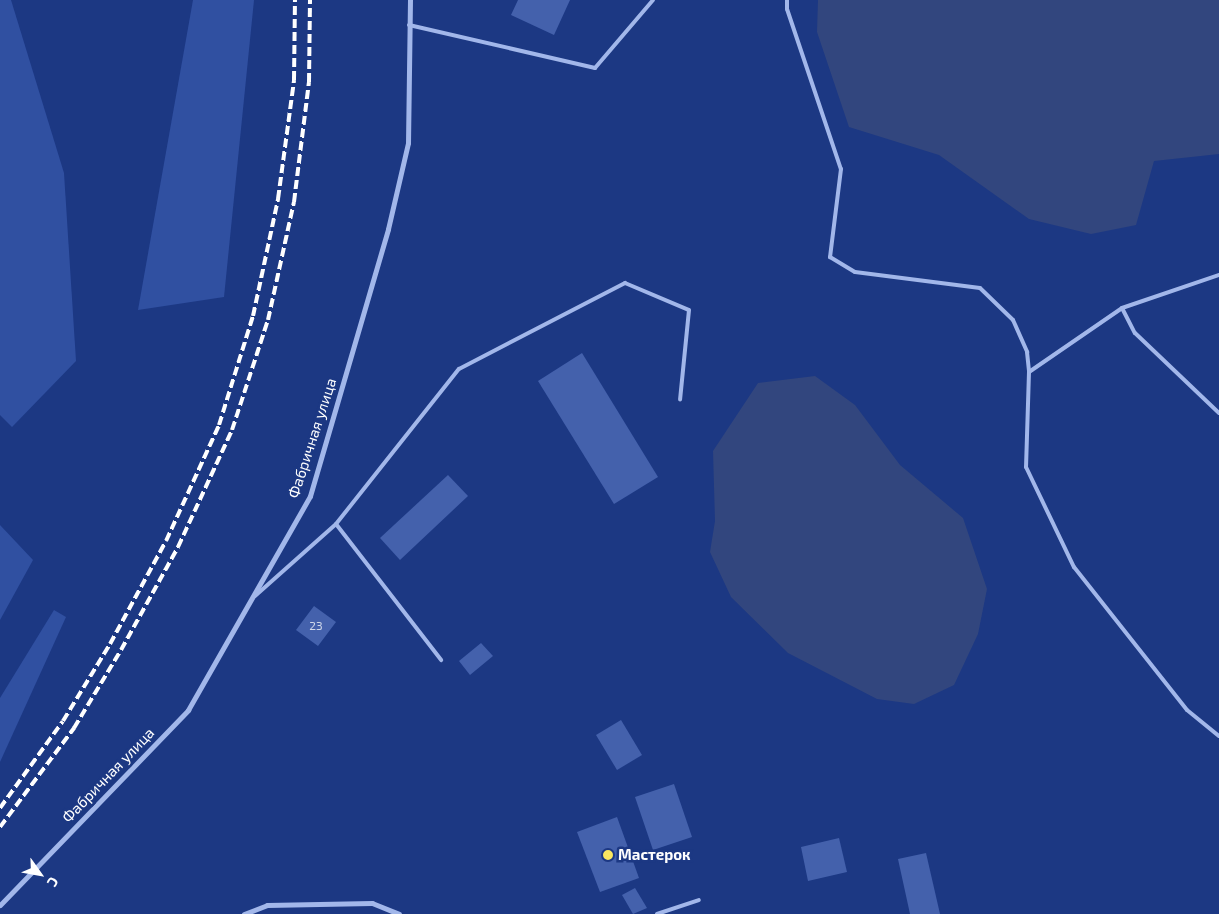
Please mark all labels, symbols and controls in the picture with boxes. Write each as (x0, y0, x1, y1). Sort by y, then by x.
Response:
street label: Фабричная улица (284, 376, 340, 500)
house number: 23 (309, 619, 323, 633)
street label: Фабричная улица (58, 724, 158, 826)
place label: Мастерок (618, 846, 691, 864)
north arrow (15, 849, 65, 899)
marker: Мастерок (602, 849, 614, 861)
text: С (44, 874, 63, 890)

